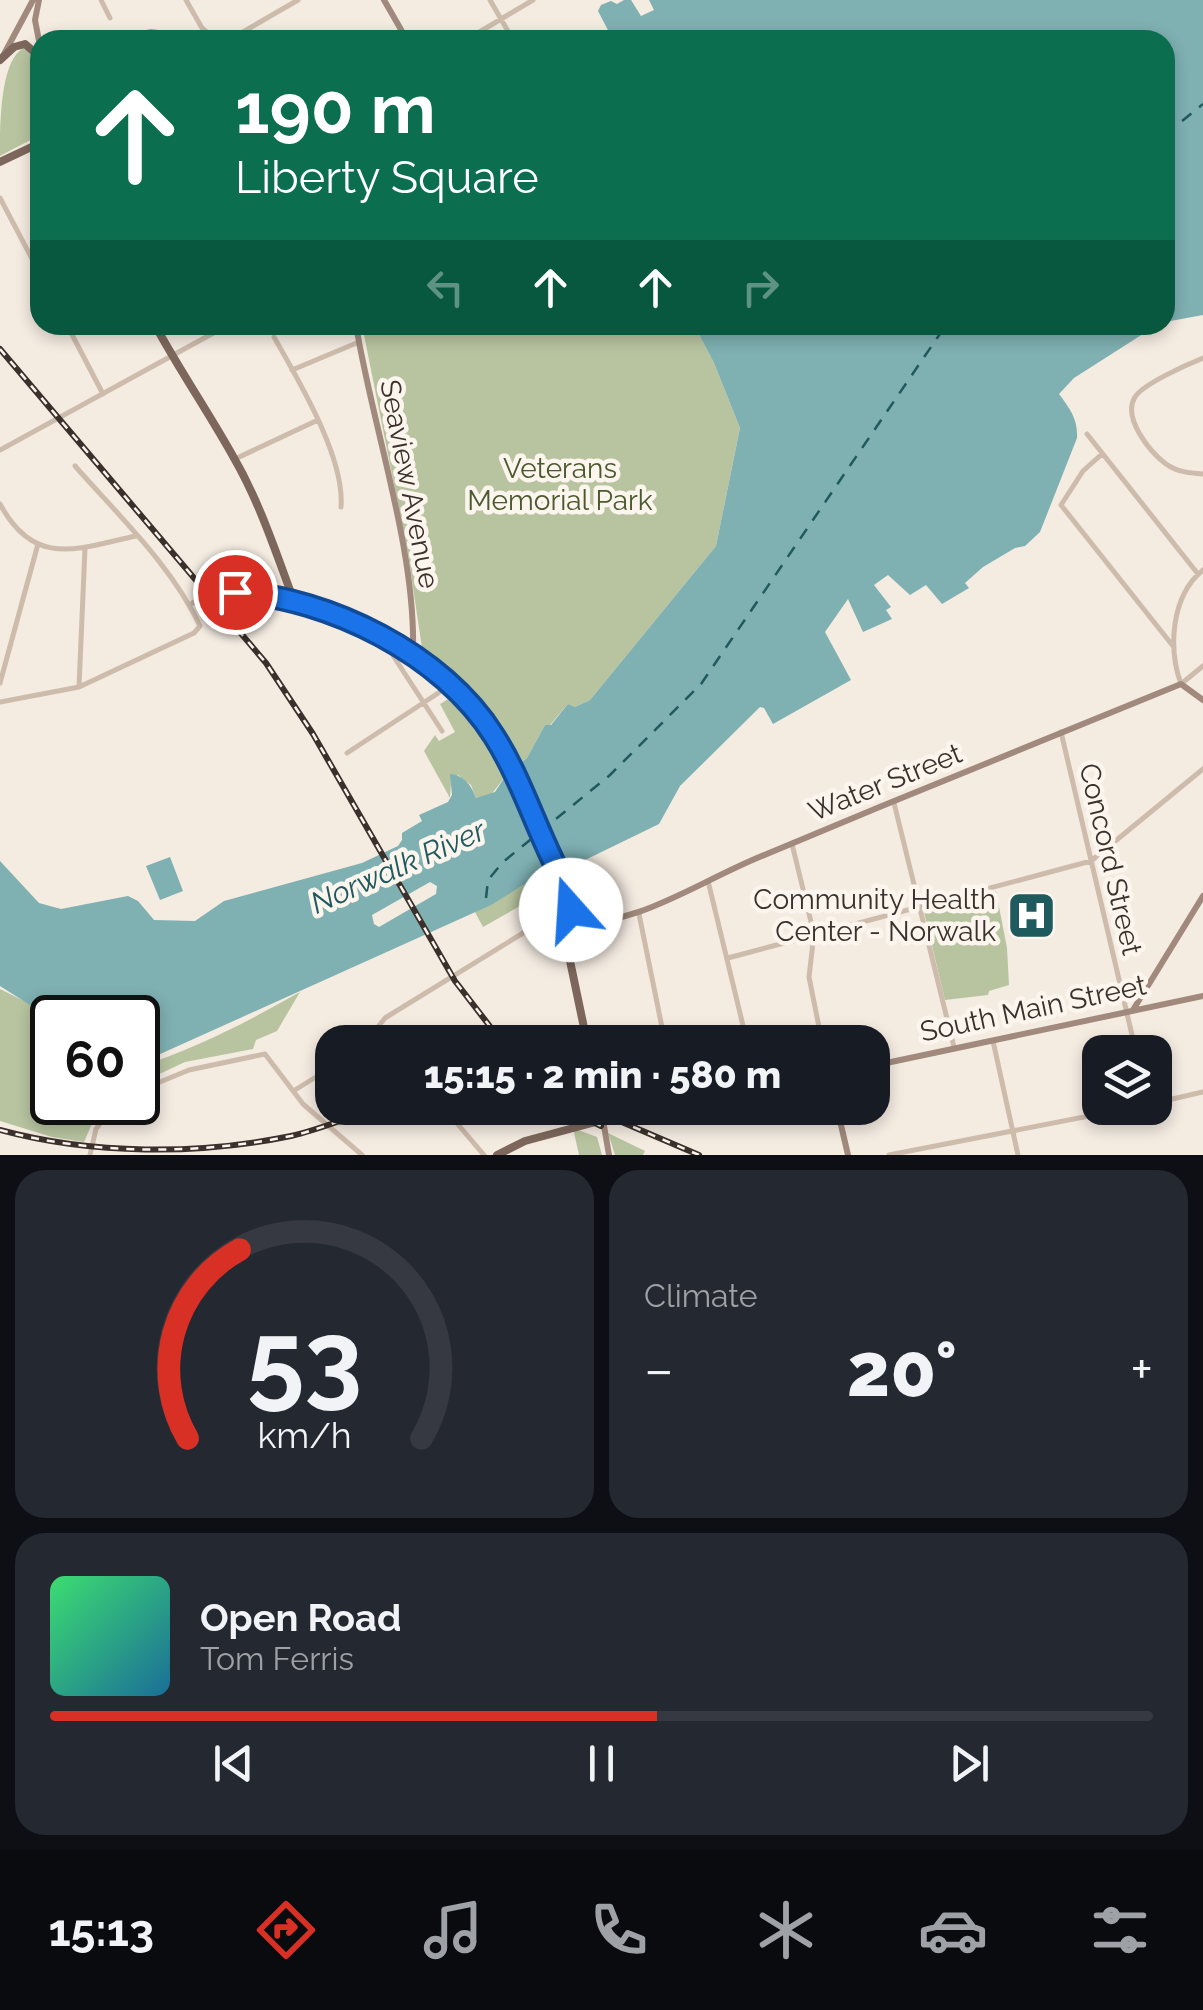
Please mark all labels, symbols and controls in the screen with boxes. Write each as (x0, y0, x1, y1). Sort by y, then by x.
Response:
text: 190 m (235, 67, 436, 149)
icon: ahead (70, 70, 200, 200)
text: Liberty Square (235, 151, 539, 204)
icon: left (418, 260, 473, 315)
icon: ahead (523, 260, 578, 315)
icon: ahead (628, 260, 683, 315)
icon: right (733, 260, 788, 315)
street label: Seaview Avenue (373, 377, 446, 591)
park label: Veterans Memorial Park (467, 452, 653, 517)
pin (193, 550, 278, 635)
icon: arrive (208, 565, 263, 620)
street label: Water Street (804, 737, 967, 828)
street label: Concord Street (1072, 760, 1149, 959)
water label: Norwalk River (305, 812, 492, 921)
position arrow (519, 858, 623, 962)
place label: Community Health Center - Norwalk (753, 883, 996, 948)
hospital icon: Community Health Center - Norwalk (1005, 889, 1057, 941)
street label: South Main Street (917, 968, 1150, 1049)
speed limit sign: 60 (30, 995, 160, 1125)
map controls (1082, 1035, 1172, 1125)
button: layers (1082, 1035, 1172, 1125)
text: 15:15 · 2 min · 580 m (424, 1052, 781, 1097)
text: Climate (644, 1277, 758, 1314)
text: 53 (247, 1298, 362, 1420)
text: 20° (847, 1325, 957, 1414)
text: − (644, 1337, 674, 1402)
text: + (1130, 1337, 1153, 1402)
text: km/h (257, 1414, 352, 1456)
text: Open Road (200, 1595, 401, 1640)
text: Tom Ferris (200, 1640, 354, 1677)
icon: previous (206, 1736, 261, 1791)
icon: pause (574, 1736, 629, 1791)
icon: next (942, 1736, 997, 1791)
icon: directions (251, 1895, 321, 1965)
icon: music (418, 1895, 488, 1965)
icon: phone (584, 1895, 654, 1965)
icon: climate (751, 1895, 821, 1965)
icon: car (918, 1895, 988, 1965)
icon: filters (1085, 1895, 1155, 1965)
text: 15:13 (48, 1904, 154, 1957)

